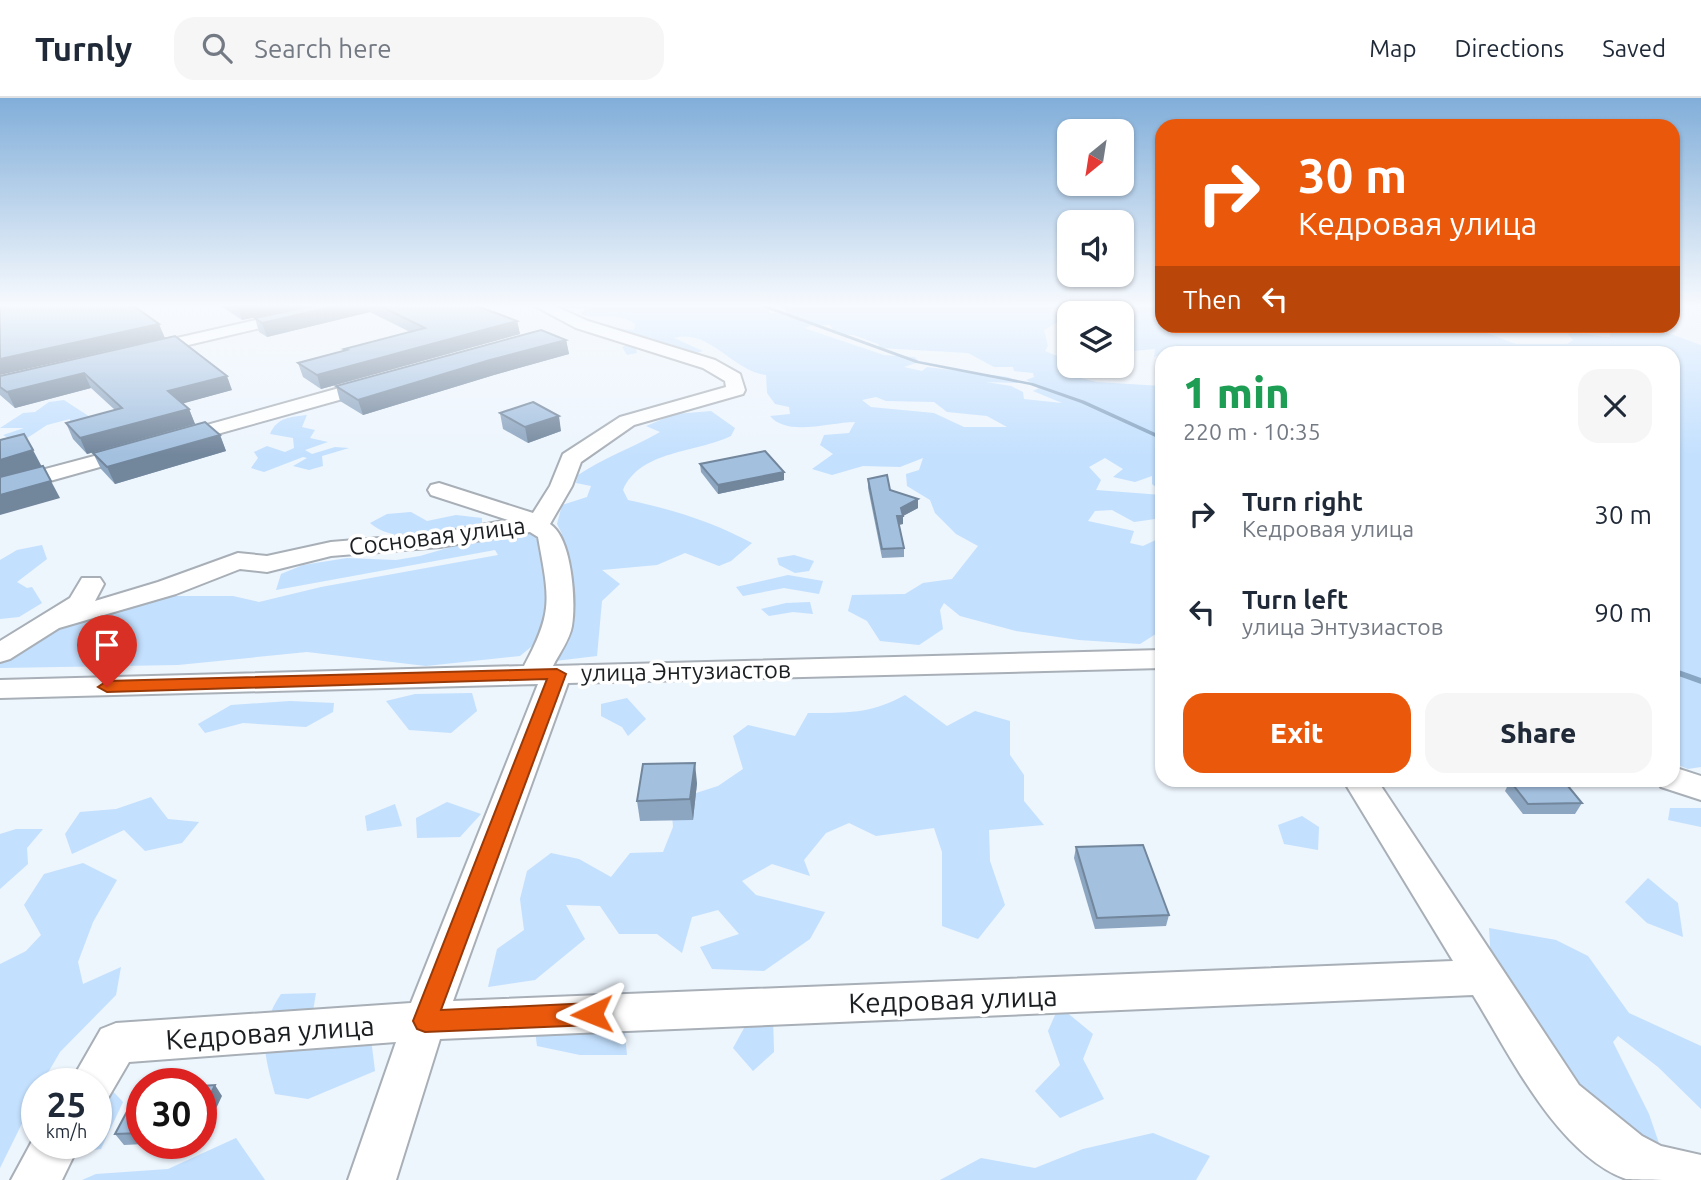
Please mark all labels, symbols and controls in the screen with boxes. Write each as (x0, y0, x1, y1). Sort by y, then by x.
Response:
search box (174, 17, 664, 80)
icon: search (198, 29, 236, 67)
text: Turnly (35, 30, 132, 67)
text: Search here (254, 34, 392, 63)
text: Map (1369, 35, 1416, 62)
text: Directions (1454, 35, 1564, 62)
text: Saved (1602, 35, 1666, 62)
north arrow (1057, 119, 1134, 196)
map controls (1057, 119, 1134, 378)
icon: right (1183, 147, 1274, 238)
text: 30 m (1298, 147, 1407, 202)
text: Кедровая улица (1298, 205, 1537, 241)
button: sound (1057, 210, 1134, 287)
icon: left (1256, 280, 1294, 318)
text: Then (1183, 285, 1242, 314)
button: layers (1057, 301, 1134, 378)
text: 1 min (1183, 369, 1290, 416)
button: close (1578, 369, 1652, 443)
text: 220 m · 10:35 (1183, 419, 1321, 444)
text: Turn right (1242, 487, 1363, 516)
icon: right (1183, 495, 1221, 533)
text: 30 m (1594, 500, 1652, 529)
street label: Сосновая улица (347, 512, 527, 560)
text: Кедровая улица (1242, 516, 1414, 541)
text: Turn left (1242, 585, 1348, 614)
icon: left (1183, 593, 1221, 631)
text: 90 m (1594, 598, 1652, 627)
text: улица Энтузиастов (1242, 614, 1443, 639)
pin (77, 615, 137, 687)
icon: arrive (88, 626, 126, 664)
street label: улица Энтузиастов (581, 656, 791, 686)
button: Exit (1183, 693, 1411, 773)
button: Share (1425, 693, 1652, 773)
position arrow (555, 977, 629, 1051)
street label: Кедровая улица (848, 980, 1058, 1018)
street label: Кедровая улица (164, 1009, 376, 1055)
speed limit sign: 30 (126, 1068, 217, 1159)
text: 25 (47, 1084, 86, 1124)
text: km/h (46, 1121, 87, 1141)

